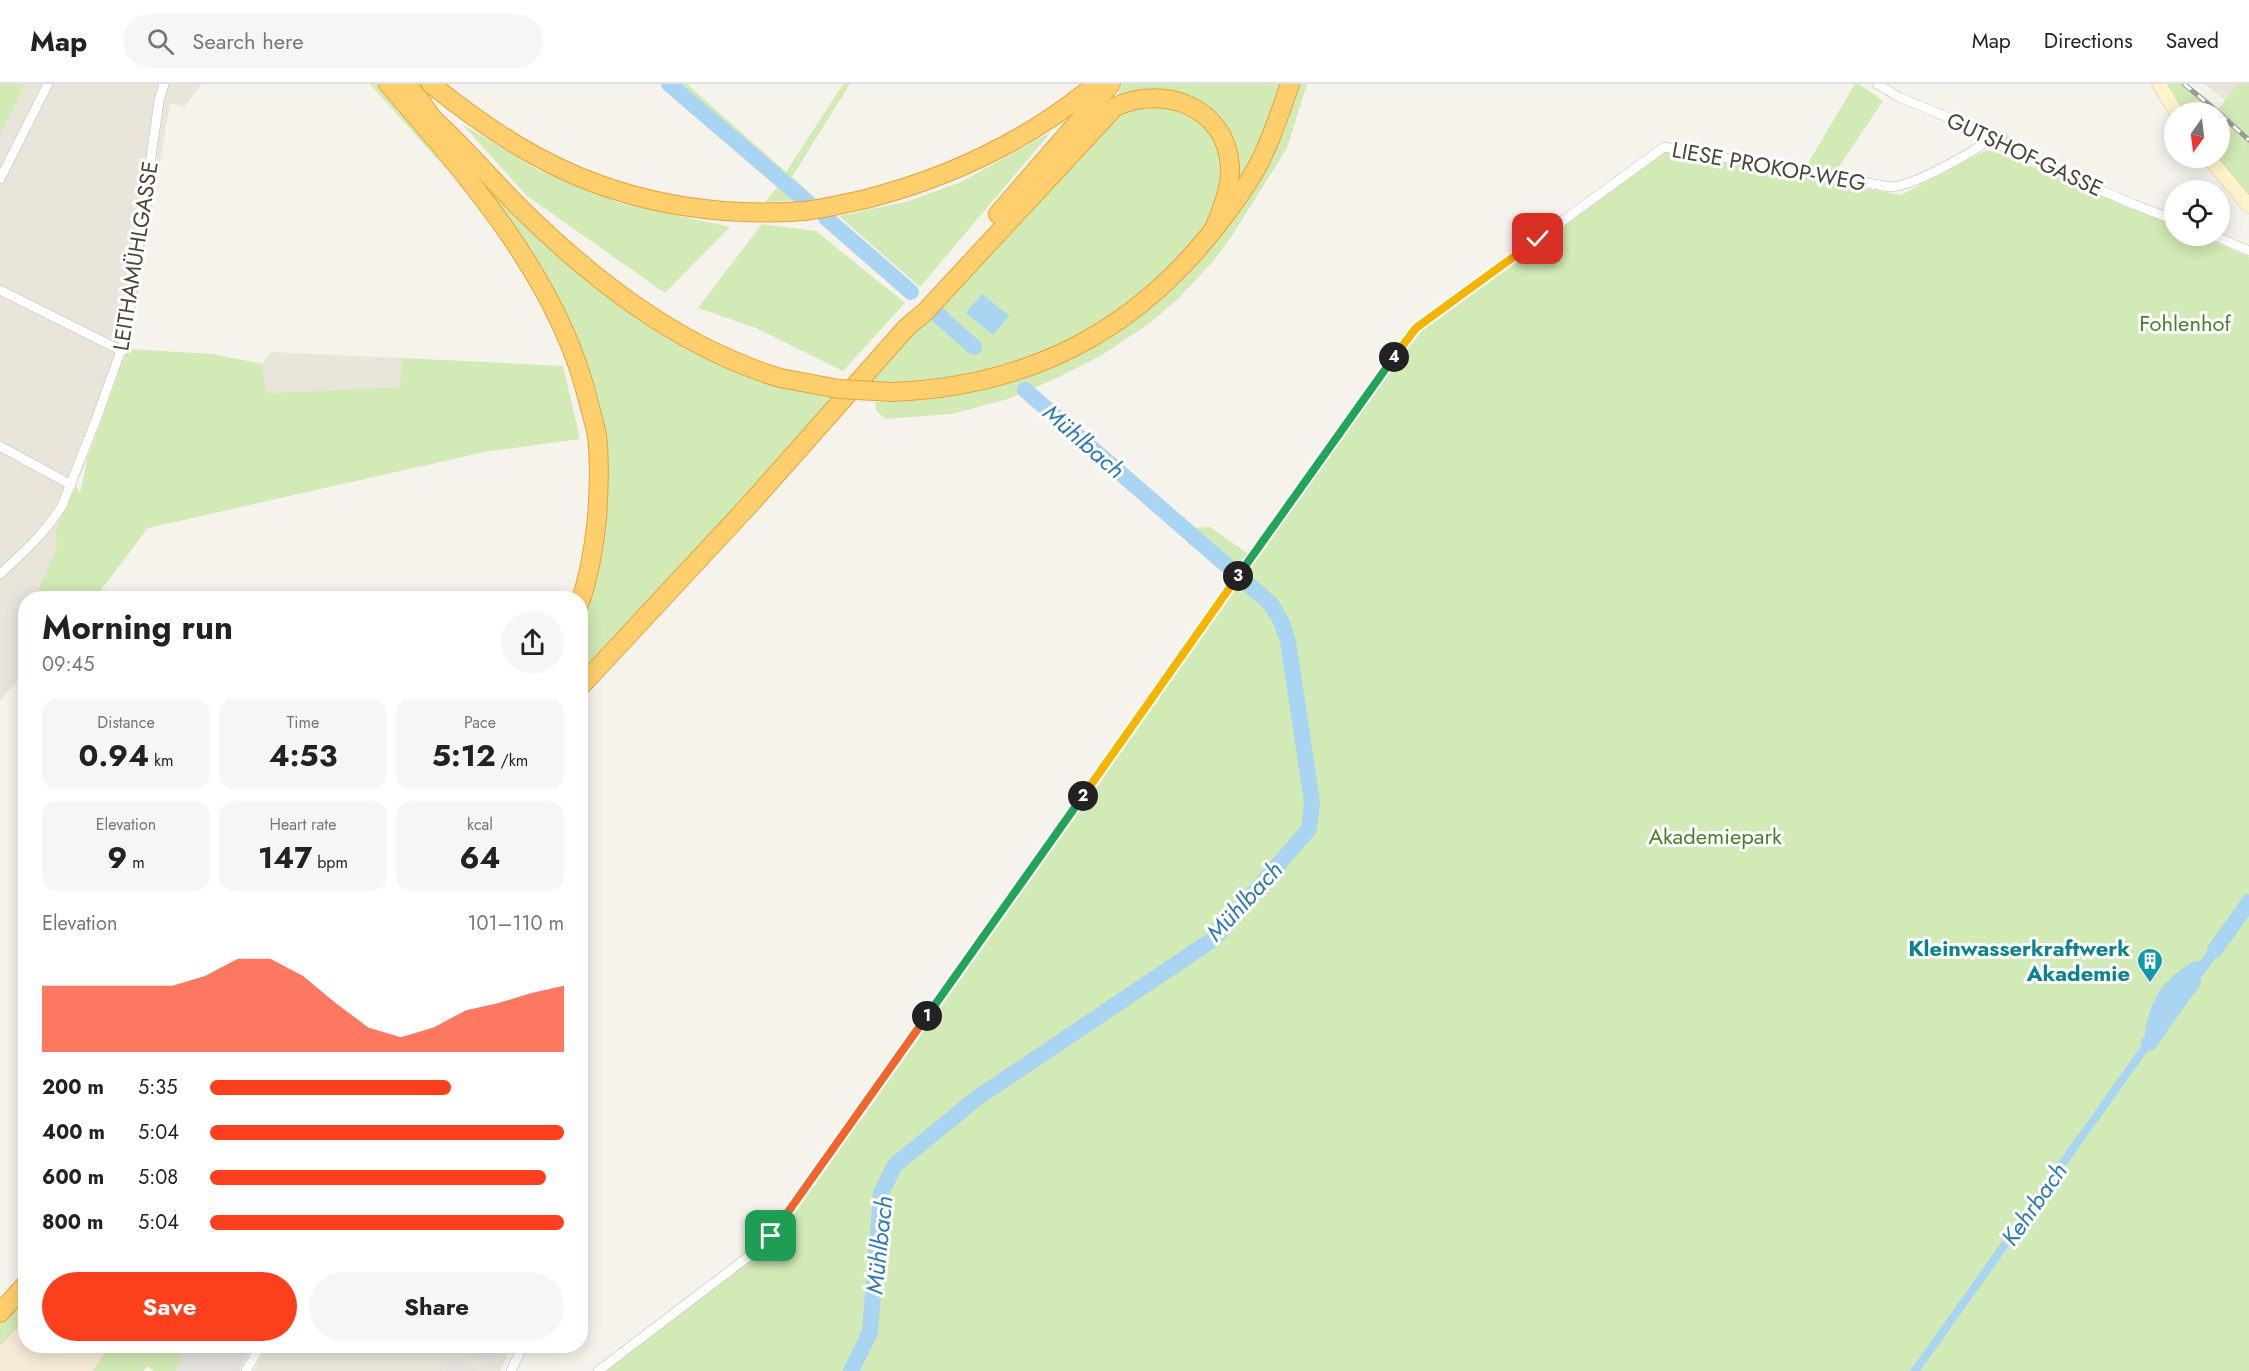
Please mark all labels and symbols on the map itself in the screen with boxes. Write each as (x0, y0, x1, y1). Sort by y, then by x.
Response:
north arrow (2164, 102, 2230, 168)
street label: GUTSHOF-GASSE (1942, 104, 2108, 204)
street label: LIESE PROKOP-WEG (1670, 133, 1868, 199)
street label: LEITHAMÜHLGASSE (104, 159, 166, 353)
pin (1512, 213, 1563, 264)
park label: Fohlenhof (2139, 307, 2232, 339)
pin: 4 (1379, 342, 1409, 372)
water label: Mühlbach (1035, 395, 1133, 487)
pin: 3 (1223, 561, 1253, 591)
pin: 2 (1068, 781, 1098, 811)
park label: Akademiepark (1648, 820, 1782, 852)
water label: Mühlbach (1198, 853, 1290, 949)
place label: Kleinwasserkraftwerk Akademie (1908, 932, 2130, 989)
building icon: Kleinwasserkraftwerk Akademie (2135, 946, 2165, 984)
pin: 1 (912, 1001, 942, 1031)
water label: Kehrbach (1993, 1155, 2075, 1253)
water label: Mühlbach (856, 1194, 902, 1296)
pin (745, 1210, 796, 1261)

